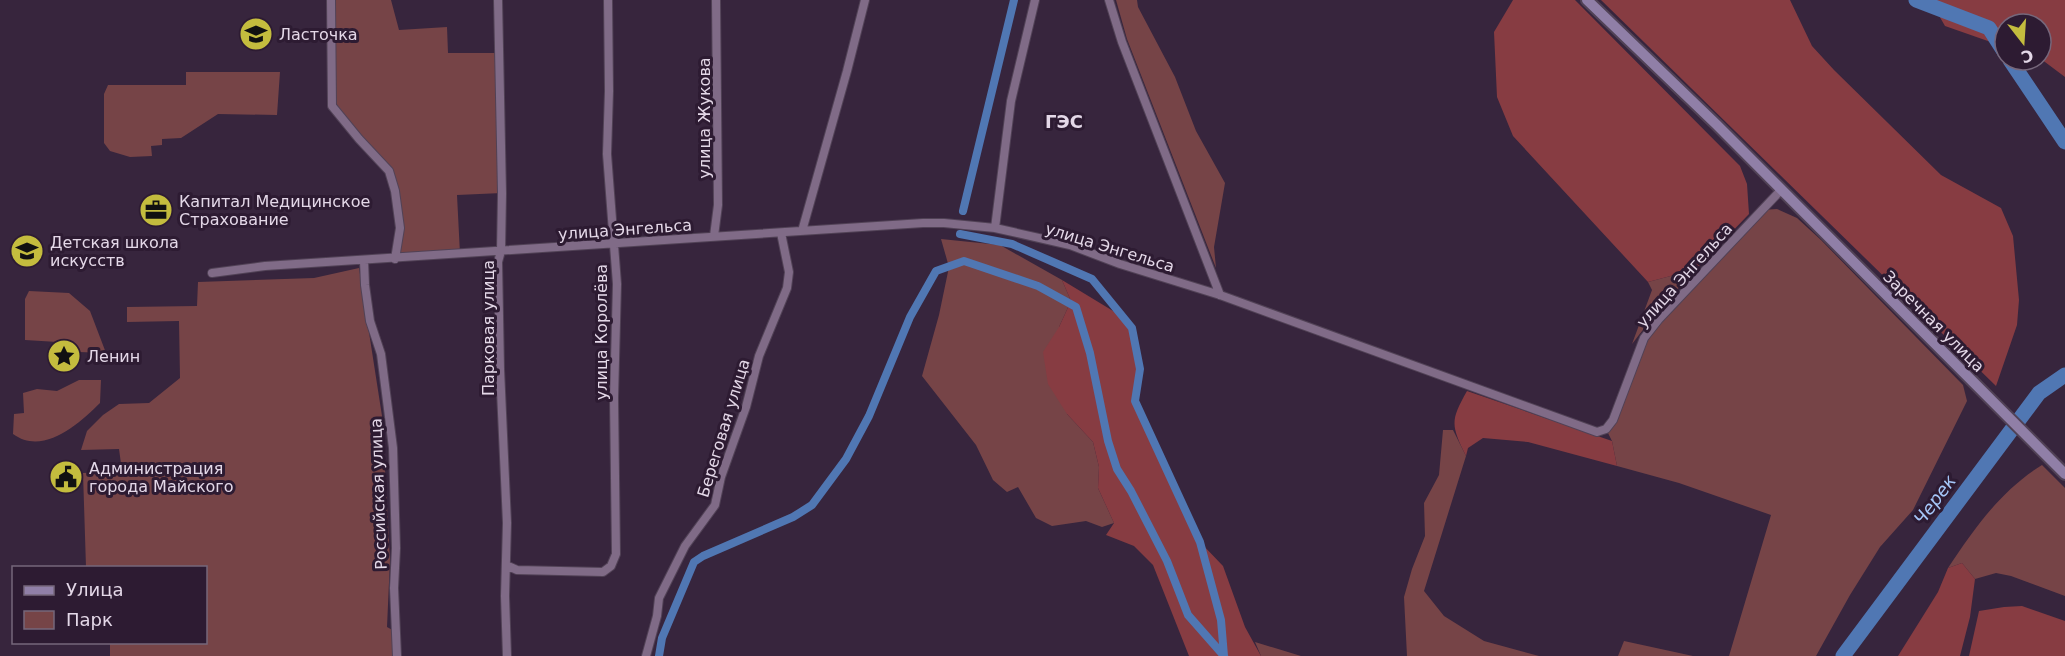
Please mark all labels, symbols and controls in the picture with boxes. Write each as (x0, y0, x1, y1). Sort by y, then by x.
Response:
north arrow (1993, 12, 2053, 72)
school or university icon: Ласточка (238, 16, 274, 52)
place label: Ласточка (279, 25, 358, 44)
text: С (2019, 45, 2036, 67)
street label: улица Жукова (695, 57, 714, 179)
district label: ГЭС (1045, 111, 1083, 132)
office icon: Капитал Медицинское Страхование (138, 192, 174, 228)
place label: Капитал Медицинское Страхование (179, 192, 370, 229)
street label: улица Энгельса (558, 215, 693, 244)
street label: улица Энгельса (1043, 219, 1177, 276)
street label: улица Энгельса (1632, 219, 1736, 331)
school or university icon: Детская школа искусств (9, 233, 45, 269)
place label: Детская школа искусств (50, 233, 179, 270)
street label: Парковая улица (479, 260, 498, 396)
street label: улица Королёва (592, 264, 611, 400)
street label: Заречная улица (1879, 267, 1988, 376)
place icon: Ленин (46, 338, 82, 374)
place label: Ленин (87, 347, 140, 366)
street label: Береговая улица (693, 357, 754, 500)
street label: Российская улица (366, 418, 391, 570)
public building icon: Администрация города Майского (48, 459, 84, 495)
place label: Администрация города Майского (89, 459, 234, 496)
water label: Черек (1909, 471, 1960, 529)
legend (12, 566, 207, 644)
text: Улица (66, 579, 123, 600)
text: Парк (66, 609, 113, 630)

